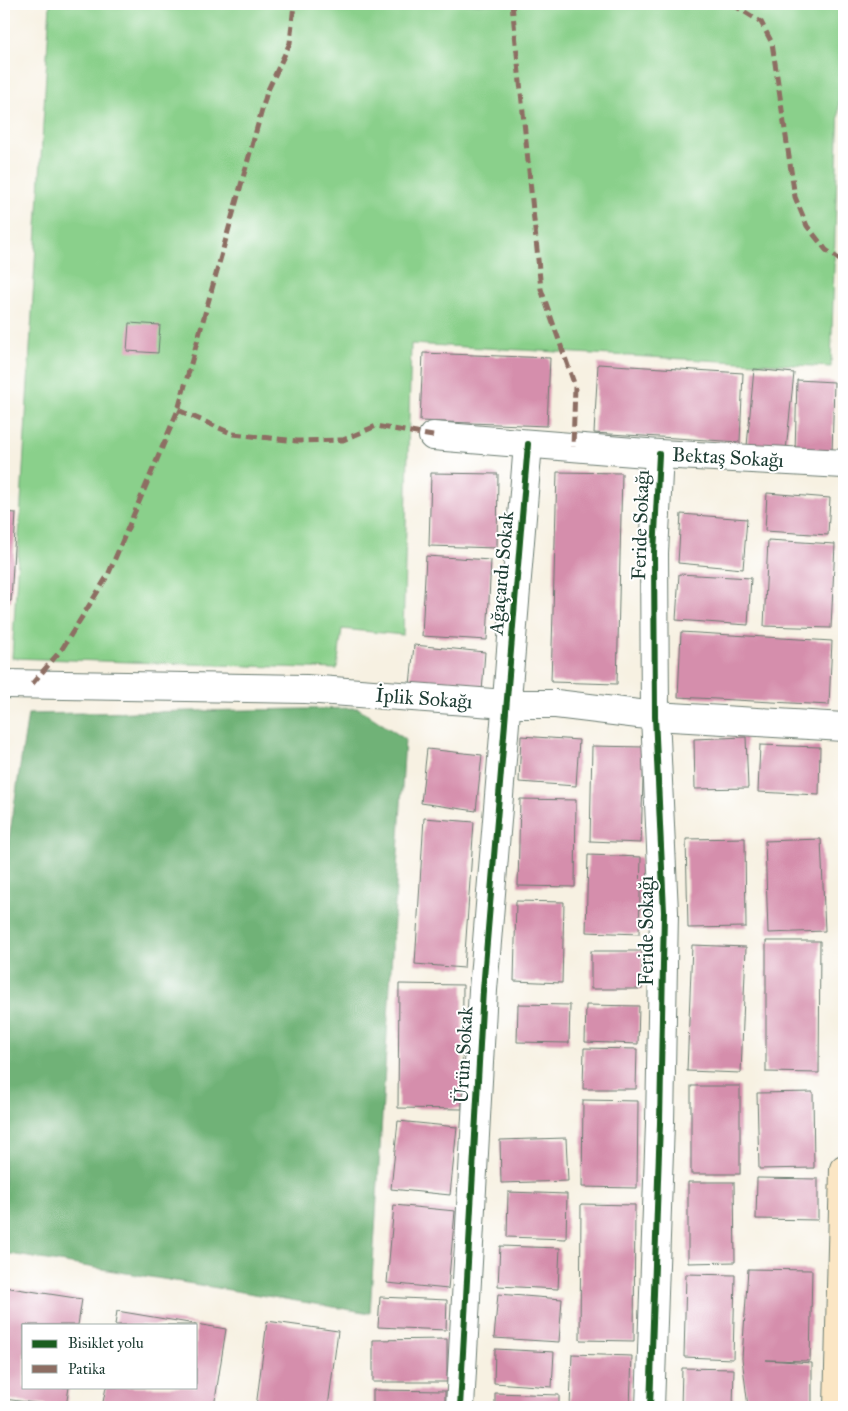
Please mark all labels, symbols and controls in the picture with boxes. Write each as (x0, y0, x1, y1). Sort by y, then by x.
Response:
street label: Bektaş Sokağı (671, 442, 785, 473)
street label: Feride Sokağı (626, 469, 655, 581)
street label: Ağaçardı Sokak (484, 509, 519, 637)
street label: İplik Sokağı (375, 682, 474, 714)
street label: Feride Sokağı (634, 875, 659, 986)
street label: Ürün Sokak (448, 1005, 478, 1104)
legend (22, 1324, 198, 1388)
text: Bisiklet yolu (68, 1334, 144, 1352)
text: Patika (68, 1360, 106, 1378)

